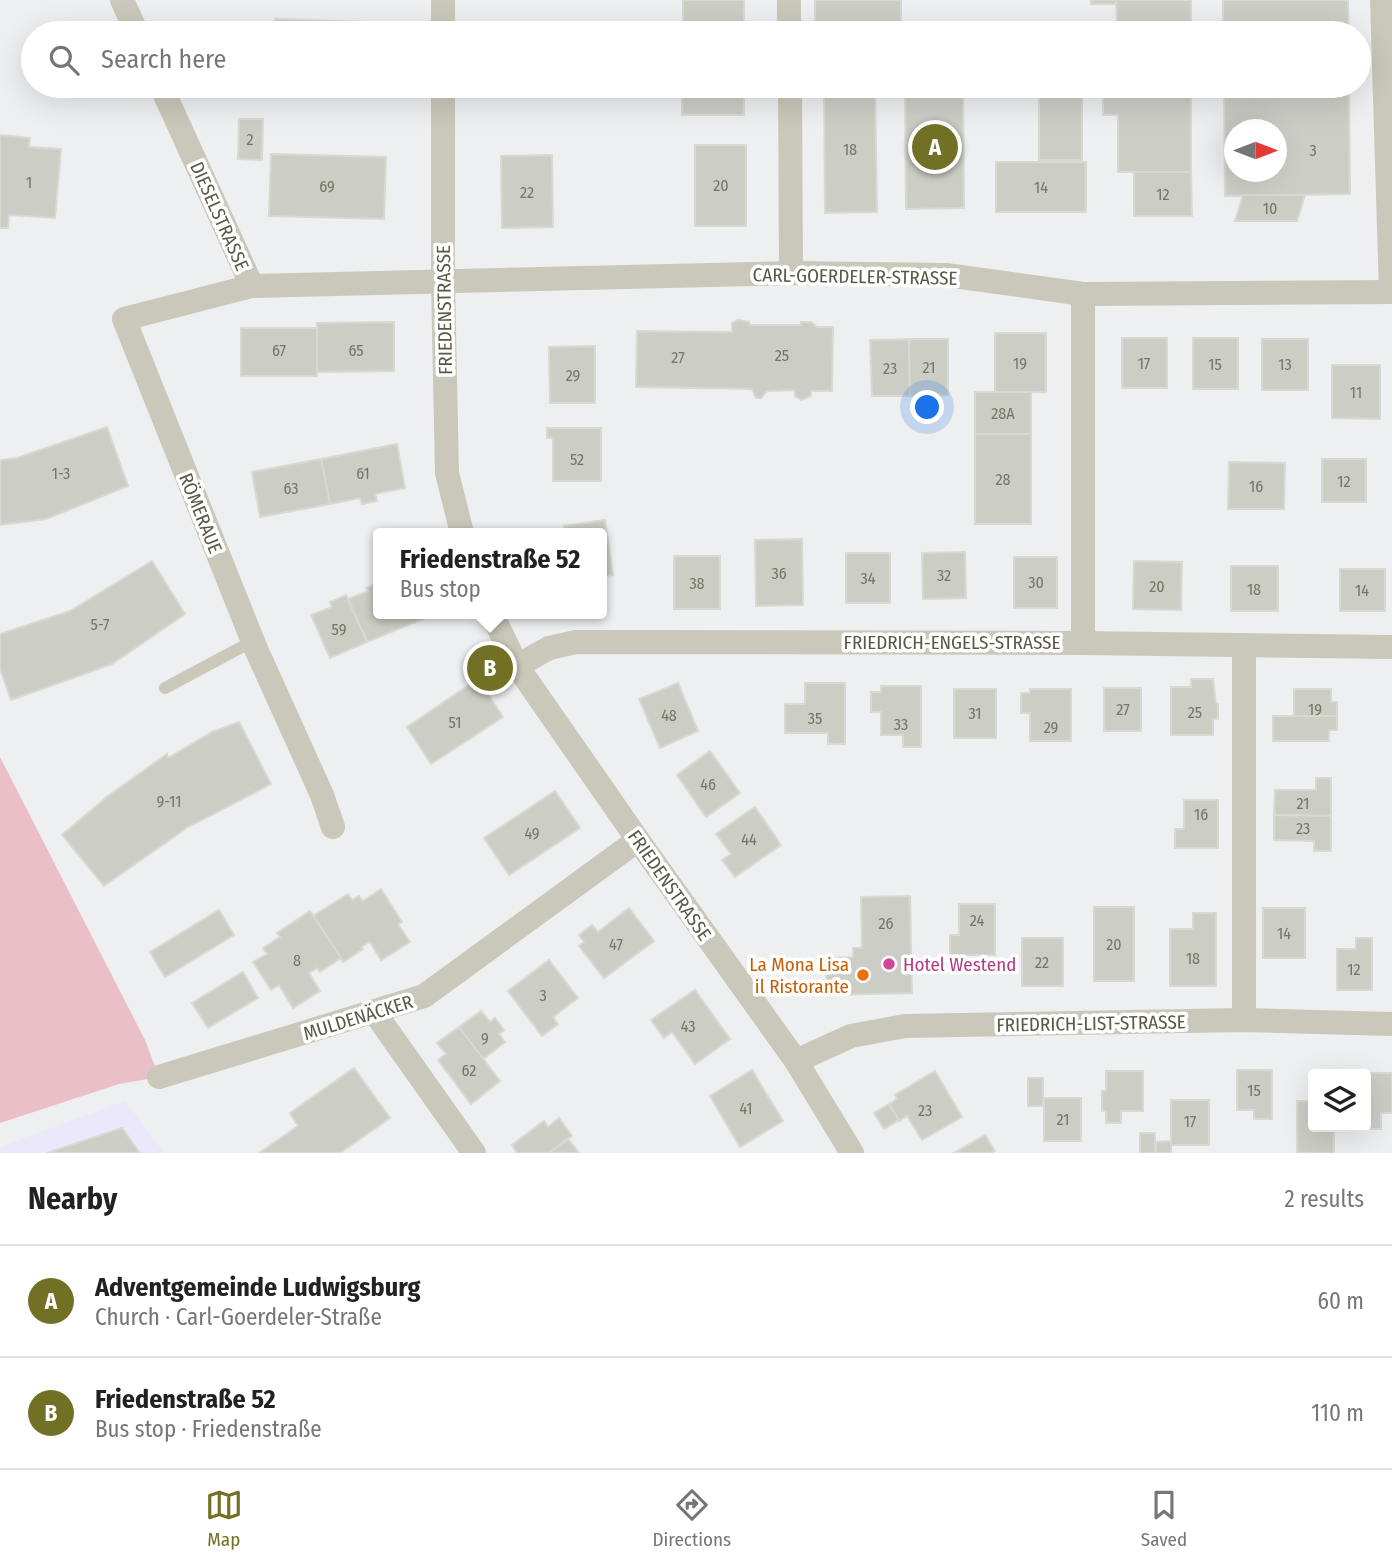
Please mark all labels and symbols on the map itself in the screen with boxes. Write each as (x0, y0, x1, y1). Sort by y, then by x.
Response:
north arrow (1224, 119, 1287, 182)
pin: A (912, 121, 958, 173)
house number: 2 (246, 130, 254, 149)
house number: 18 (843, 140, 857, 159)
house number: 3 (1309, 141, 1317, 160)
street label: DIESELSTRASSE (185, 158, 254, 274)
house number: 1 (26, 173, 32, 192)
house number: 20 (713, 176, 729, 195)
house number: 69 (319, 177, 335, 196)
house number: 14 (1034, 178, 1048, 197)
house number: 22 (520, 183, 534, 202)
house number: 12 (1156, 185, 1170, 204)
house number: 10 (1263, 199, 1277, 218)
street label: FRIEDENSTRASSE (432, 245, 457, 375)
street label: CARL-GOERDELER-STRASSE (752, 263, 958, 290)
house number: 67 (272, 341, 287, 360)
house number: 65 (348, 341, 364, 360)
house number: 25 (775, 346, 789, 365)
house number: 27 (671, 348, 685, 367)
house number: 19 (1013, 354, 1027, 373)
house number: 17 (1138, 354, 1151, 373)
house number: 15 (1208, 355, 1222, 374)
house number: 13 (1278, 355, 1292, 374)
house number: 21 (923, 358, 935, 377)
house number: 23 (883, 359, 897, 378)
house number: 29 (566, 366, 581, 385)
house number: 11 (1350, 383, 1362, 402)
your location (910, 390, 944, 424)
house number: 28A (991, 404, 1015, 423)
house number: 52 (570, 450, 584, 469)
house number: 1-3 (52, 464, 70, 483)
house number: 61 (356, 464, 370, 483)
street label: RÖMERAUE (174, 470, 227, 557)
house number: 28 (995, 470, 1011, 489)
house number: 12 (1337, 472, 1351, 491)
house number: 16 (1249, 477, 1263, 496)
house number: 63 (283, 479, 299, 498)
house number: 36 (771, 564, 787, 583)
house number: 32 (937, 566, 951, 585)
house number: 34 (861, 569, 876, 588)
house number: 30 (1028, 573, 1044, 592)
house number: 38 (689, 574, 705, 593)
house number: 20 (1149, 577, 1165, 596)
house number: 18 (1247, 580, 1261, 599)
house number: 14 (1355, 581, 1369, 600)
house number: 5-7 (91, 615, 110, 634)
house number: 59 (332, 620, 347, 639)
street label: FRIEDRICH-ENGELS-STRASSE (844, 631, 1061, 654)
pin: B (467, 642, 513, 694)
house number: 27 (1116, 700, 1130, 719)
house number: 19 (1308, 700, 1322, 719)
house number: 25 (1188, 703, 1202, 722)
house number: 31 (968, 704, 982, 723)
house number: 48 (661, 706, 677, 725)
house number: 35 (808, 709, 822, 728)
house number: 51 (449, 713, 461, 732)
house number: 33 (894, 715, 908, 734)
house number: 29 (1044, 718, 1059, 737)
house number: 46 (700, 775, 716, 794)
house number: 9-11 (157, 792, 181, 811)
house number: 21 (1297, 794, 1309, 813)
house number: 16 (1194, 805, 1208, 824)
house number: 23 (1296, 819, 1310, 838)
house number: 49 (524, 824, 540, 843)
street label: FRIEDENSTRASSE (623, 826, 716, 945)
house number: 44 (741, 830, 757, 849)
house number: 24 (970, 911, 984, 930)
house number: 26 (879, 914, 894, 933)
house number: 14 (1277, 924, 1291, 943)
house number: 47 (609, 935, 623, 954)
house number: 20 (1106, 935, 1122, 954)
house number: 18 (1186, 949, 1200, 968)
house number: 8 (293, 951, 301, 970)
place label: La Mona Lisa il Ristorante (749, 953, 849, 998)
place label: Hotel Westend (903, 953, 1016, 976)
house number: 22 (1035, 953, 1049, 972)
marker: Hotel Westend (881, 956, 897, 972)
house number: 12 (1347, 960, 1361, 979)
marker: La Mona Lisa il Ristorante (855, 967, 871, 983)
house number: 3 (539, 986, 547, 1005)
street label: MULDENÄCKER (301, 990, 416, 1045)
street label: FRIEDRICH-LIST-STRASSE (996, 1010, 1186, 1037)
house number: 43 (681, 1017, 695, 1036)
house number: 9 (481, 1029, 489, 1048)
house number: 62 (462, 1061, 476, 1080)
house number: 15 (1247, 1081, 1261, 1100)
house number: 41 (739, 1099, 753, 1118)
house number: 23 (918, 1101, 932, 1120)
house number: 21 (1057, 1110, 1069, 1129)
house number: 17 (1184, 1112, 1197, 1131)

